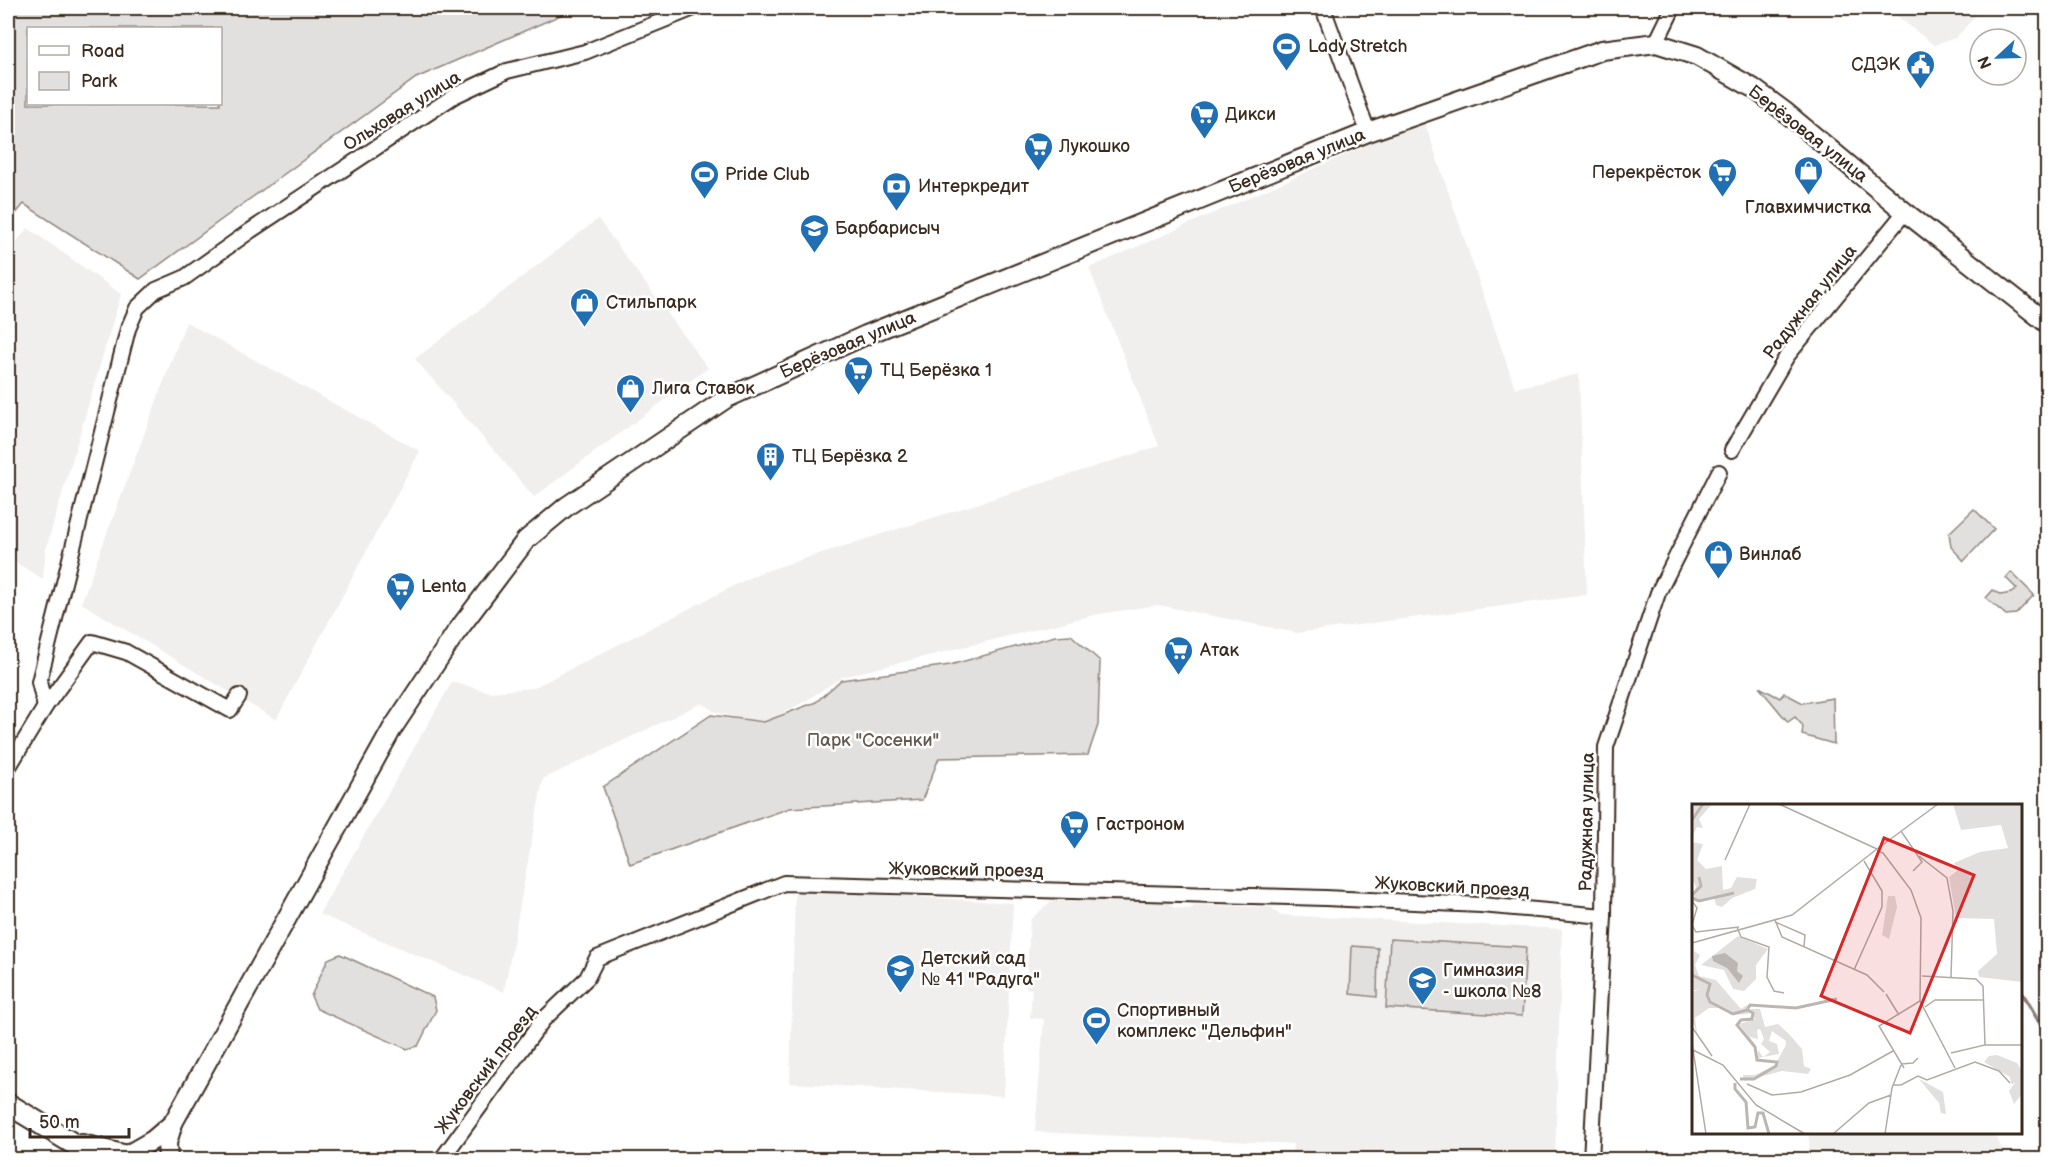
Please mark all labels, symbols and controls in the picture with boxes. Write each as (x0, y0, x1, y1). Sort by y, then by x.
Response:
legend (27, 27, 222, 105)
north arrow (1968, 27, 2028, 87)
sports icon: Lady Stretch (1271, 30, 1303, 72)
place label: Lady Stretch (1308, 36, 1408, 57)
text: Road (81, 41, 125, 62)
public building icon: СДЭК (1905, 48, 1937, 90)
text: N (1974, 53, 1997, 71)
place label: СДЭК (1851, 54, 1900, 75)
street label: Ольховая улица (340, 66, 465, 155)
text: Park (81, 71, 117, 92)
street label: Берёзовая улица (1744, 81, 1872, 187)
supermarket icon: Дикси (1188, 98, 1220, 140)
place label: Дикси (1225, 104, 1276, 125)
street label: Берёзовая улица (1226, 124, 1369, 198)
supermarket icon: Лукошко (1022, 130, 1054, 172)
place label: Лукошко (1058, 136, 1130, 157)
shop icon: Главхимчистка (1792, 154, 1824, 196)
supermarket icon: Перекрёсток (1706, 156, 1738, 198)
sports icon: Pride Club (688, 158, 720, 200)
place label: Перекрёсток (1592, 162, 1701, 183)
place label: Pride Club (725, 164, 810, 185)
bank icon: Интеркредит (881, 170, 913, 212)
place label: Интеркредит (918, 176, 1030, 197)
place label: Главхимчистка (1745, 197, 1872, 218)
school or university icon: Барбарисыч (798, 212, 830, 254)
place label: Барбарисыч (835, 218, 940, 239)
street label: Радужная улица (1759, 240, 1861, 363)
shop icon: Стильпарк (569, 286, 601, 328)
place label: Стильпарк (606, 292, 697, 313)
street label: Берёзовая улица (777, 307, 919, 383)
supermarket icon: ТЦ Берёзка 1 (843, 354, 875, 396)
place label: ТЦ Берёзка 1 (880, 360, 992, 381)
shop icon: Лига Ставок (615, 372, 647, 414)
place label: Лига Ставок (651, 378, 755, 399)
building icon: ТЦ Берёзка 2 (755, 440, 787, 482)
place label: ТЦ Берёзка 2 (792, 446, 908, 467)
shop icon: Винлаб (1702, 538, 1734, 580)
place label: Винлаб (1739, 544, 1802, 565)
supermarket icon: Lenta (384, 570, 416, 612)
place label: Lenta (421, 576, 467, 597)
supermarket icon: Атак (1163, 634, 1195, 676)
place label: Атак (1199, 640, 1240, 661)
park label: Парк "Сосенки" (807, 730, 939, 751)
street label: Радужная улица (1575, 752, 1599, 892)
inset map (1692, 804, 2022, 1134)
supermarket icon: Гастроном (1059, 808, 1091, 850)
place label: Гастроном (1096, 814, 1185, 835)
street label: Жуковский проезд (888, 858, 1044, 882)
street label: Жуковский проезд (1374, 872, 1530, 902)
place label: Детский сад № 41 "Радуга" (921, 948, 1040, 990)
school or university icon: Детский сад № 41 "Радуга" (884, 952, 916, 994)
place label: Гимназия - школа №8 (1443, 960, 1542, 1002)
school or university icon: Гимназия - школа №8 (1406, 964, 1438, 1006)
place label: Спортивный комплекс "Дельфин" (1117, 1000, 1292, 1042)
street label: Жуковский проезд (431, 1002, 541, 1138)
sports icon: Спортивный комплекс "Дельфин" (1080, 1004, 1112, 1046)
scale bar (30, 1101, 129, 1139)
text: 50 m (39, 1112, 80, 1133)

